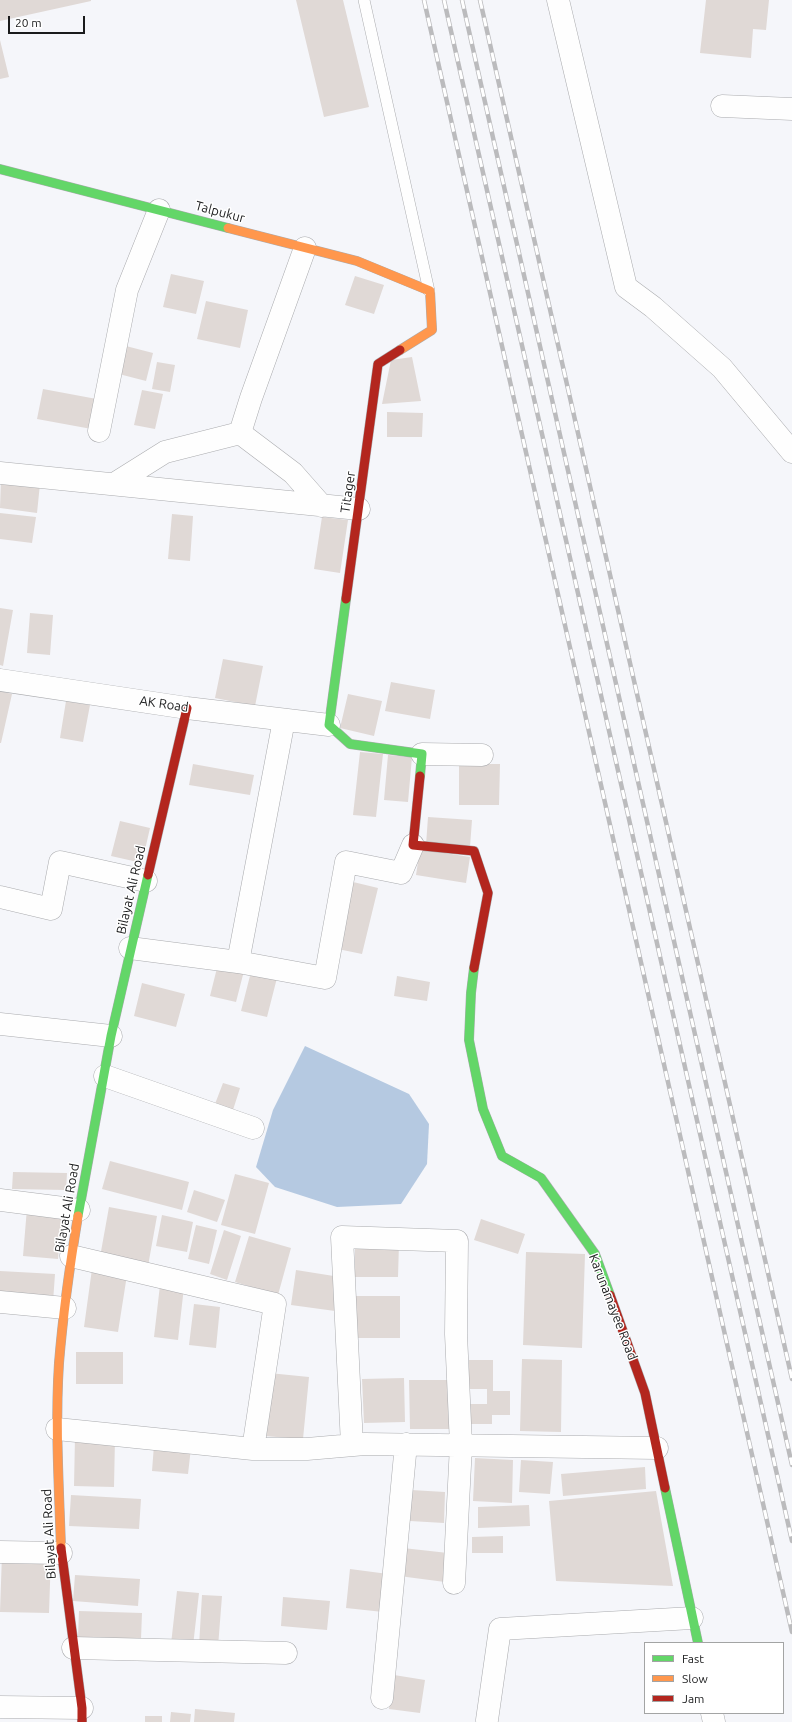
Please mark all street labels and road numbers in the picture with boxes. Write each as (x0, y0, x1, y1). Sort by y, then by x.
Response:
street label: Talpukur (193, 198, 247, 226)
street label: Titager (337, 470, 359, 514)
street label: AK Road (138, 693, 190, 715)
street label: Bilayat Ali Road (113, 844, 149, 936)
street label: Bilayat Ali Road (51, 1162, 83, 1254)
street label: Karunamayee Road (586, 1252, 640, 1362)
street label: Bilayat Ali Road (39, 1488, 59, 1580)

